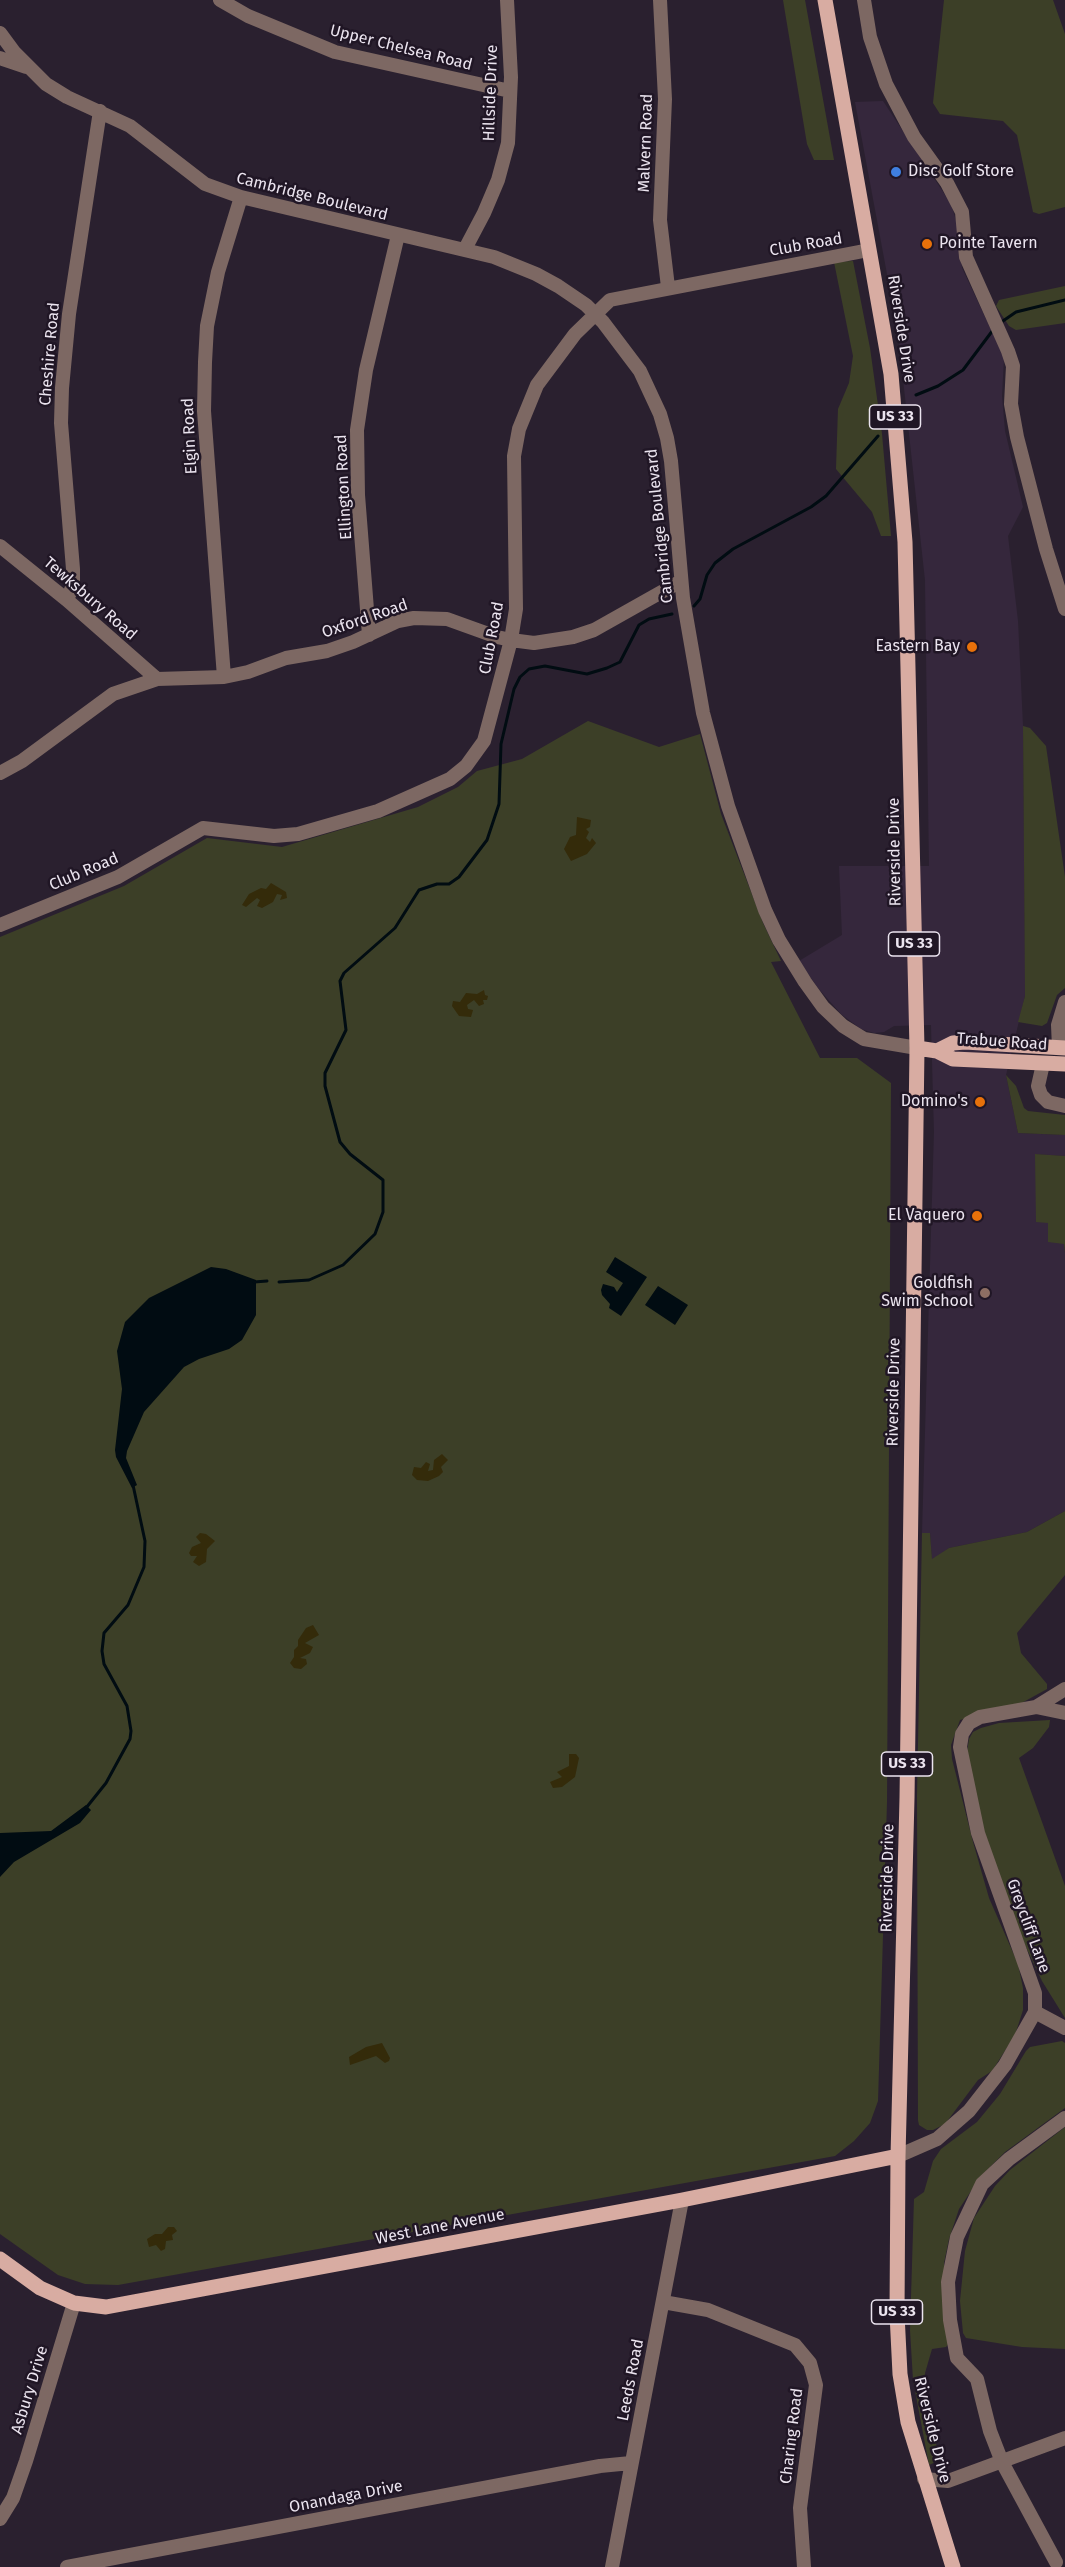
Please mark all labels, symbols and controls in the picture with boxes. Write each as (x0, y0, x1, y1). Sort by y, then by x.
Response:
street label: Upper Chelsea Road (328, 21, 474, 75)
street label: Hillside Drive (480, 44, 502, 142)
street label: Malvern Road (635, 93, 657, 193)
place label: Disc Golf Store (908, 162, 1014, 182)
marker: Disc Golf Store (889, 165, 903, 179)
street label: Cambridge Boulevard (234, 169, 390, 225)
street label: Club Road (768, 229, 844, 261)
place label: Pointe Tavern (939, 234, 1038, 254)
marker: Pointe Tavern (920, 237, 934, 251)
street label: Riverside Drive (883, 274, 919, 384)
street label: Cheshire Road (36, 301, 64, 407)
street label: Elgin Road (178, 397, 202, 475)
road number: US 33 (870, 405, 920, 429)
street label: Ellington Road (332, 434, 356, 540)
street label: Cambridge Boulevard (642, 448, 678, 604)
street label: Tewksbury Road (39, 553, 141, 645)
street label: Oxford Road (320, 595, 410, 643)
street label: Club Road (476, 600, 508, 676)
place label: Eastern Bay (876, 637, 960, 657)
marker: Eastern Bay (965, 640, 979, 654)
street label: Riverside Drive (884, 797, 906, 907)
street label: Club Road (46, 849, 122, 895)
road number: US 33 (888, 932, 940, 956)
street label: Trabue Road (956, 1029, 1048, 1055)
place label: Domino's (901, 1092, 968, 1112)
marker: Domino's (973, 1095, 987, 1109)
place label: El Vaquero (888, 1206, 965, 1226)
marker: El Vaquero (970, 1209, 984, 1223)
place label: Goldfish Swim School (881, 1274, 973, 1312)
marker: Goldfish Swim School (978, 1286, 992, 1300)
street label: Riverside Drive (883, 1337, 905, 1447)
road number: US 33 (882, 1752, 932, 1776)
street label: Riverside Drive (877, 1823, 899, 1933)
street label: Greycliff Lane (1002, 1876, 1054, 1976)
street label: West Lane Avenue (374, 2205, 506, 2249)
road number: US 33 (872, 2300, 922, 2324)
street label: Leeds Road (614, 2337, 648, 2423)
street label: Asbury Drive (7, 2344, 53, 2436)
street label: Riverside Drive (910, 2375, 954, 2485)
street label: Charing Road (777, 2387, 807, 2485)
street label: Onandaga Drive (288, 2477, 404, 2517)

